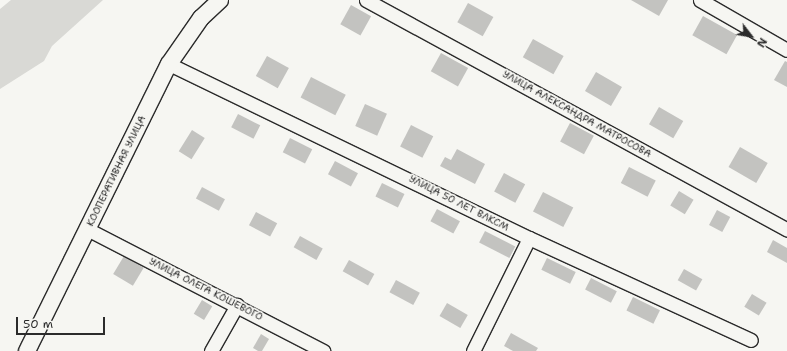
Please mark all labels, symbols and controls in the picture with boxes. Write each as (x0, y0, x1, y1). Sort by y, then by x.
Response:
north arrow (731, 16, 771, 56)
text: N (753, 35, 770, 50)
street label: УЛИЦА АЛЕКСАНДРА МАТРОСОВА (501, 68, 653, 160)
street label: КООПЕРАТИВНАЯ УЛИЦА (84, 114, 148, 228)
street label: УЛИЦА 50 ЛЕТ ВЛКСМ (407, 173, 511, 233)
street label: УЛИЦА ОЛЕГА КОШЕВОГО (147, 255, 265, 323)
scale bar (18, 309, 107, 335)
text: 50 m (23, 316, 53, 332)

